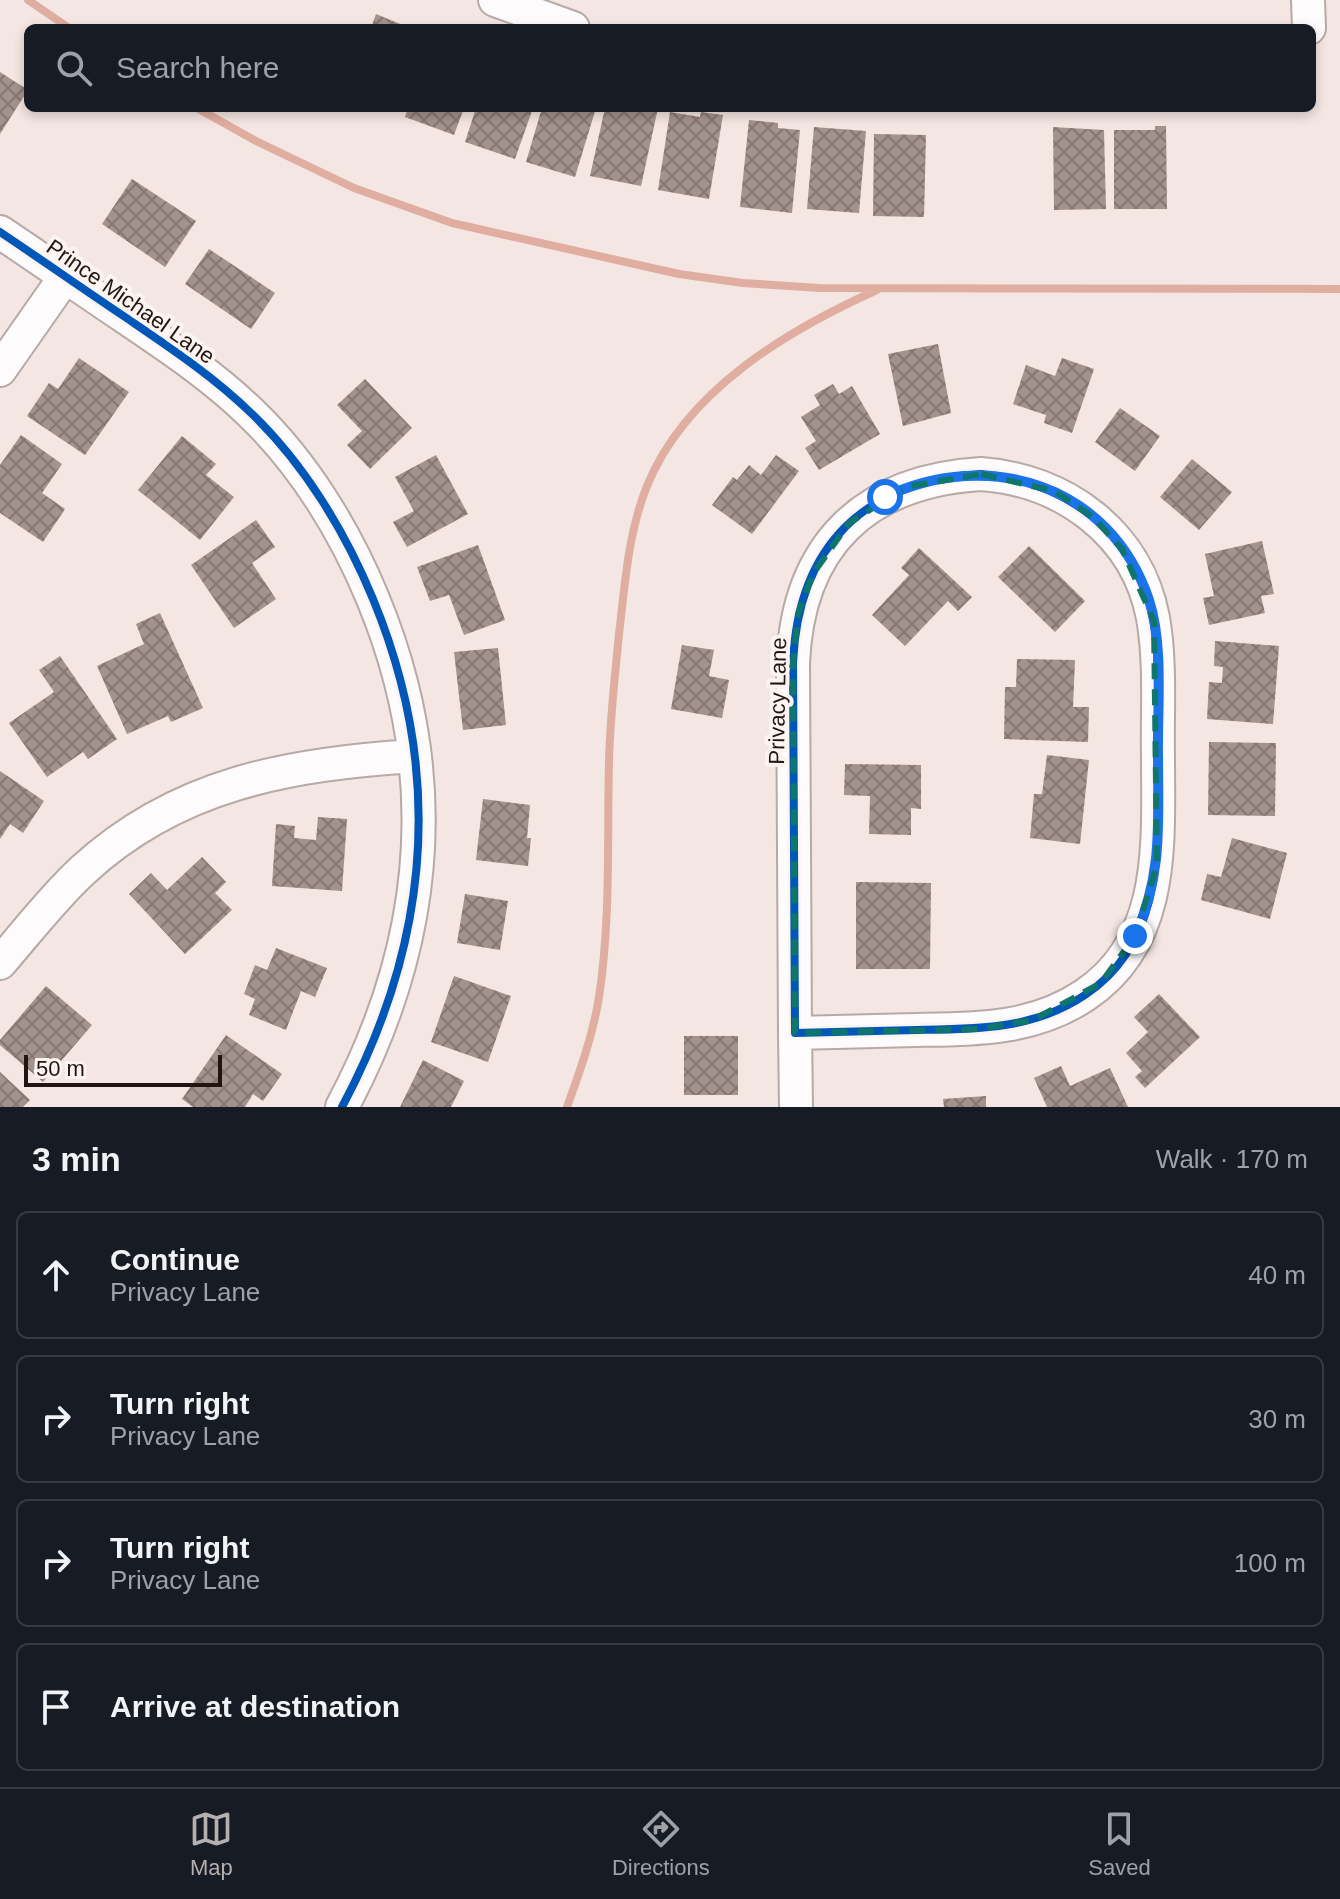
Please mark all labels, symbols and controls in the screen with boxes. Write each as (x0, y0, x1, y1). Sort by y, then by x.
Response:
search box (24, 24, 1316, 112)
icon: search (52, 46, 96, 90)
text: Search here (116, 51, 279, 84)
street label: Prince Michael Lane (42, 234, 220, 369)
route start (867, 479, 903, 515)
street label: Privacy Lane (764, 637, 791, 765)
route end (1117, 918, 1153, 954)
scale bar (24, 1051, 222, 1087)
text: 50 m (36, 1056, 85, 1081)
text: 3 min (32, 1140, 121, 1178)
text: Walk · 170 m (1156, 1144, 1308, 1174)
text: Continue (110, 1243, 240, 1276)
icon: ahead (34, 1253, 78, 1297)
text: 40 m (1248, 1260, 1306, 1290)
text: Privacy Lane (110, 1277, 260, 1307)
text: Turn right (110, 1387, 249, 1420)
icon: right (34, 1397, 78, 1441)
text: 30 m (1248, 1404, 1306, 1434)
text: Privacy Lane (110, 1421, 260, 1451)
text: Turn right (110, 1531, 249, 1564)
icon: right (34, 1541, 78, 1585)
text: 100 m (1234, 1548, 1306, 1578)
text: Privacy Lane (110, 1565, 260, 1595)
icon: arrive (34, 1685, 78, 1729)
text: Arrive at destination (110, 1690, 400, 1723)
tab: Map (189, 1807, 233, 1881)
tab: Directions (612, 1807, 710, 1881)
tab: Saved (1088, 1807, 1151, 1881)

